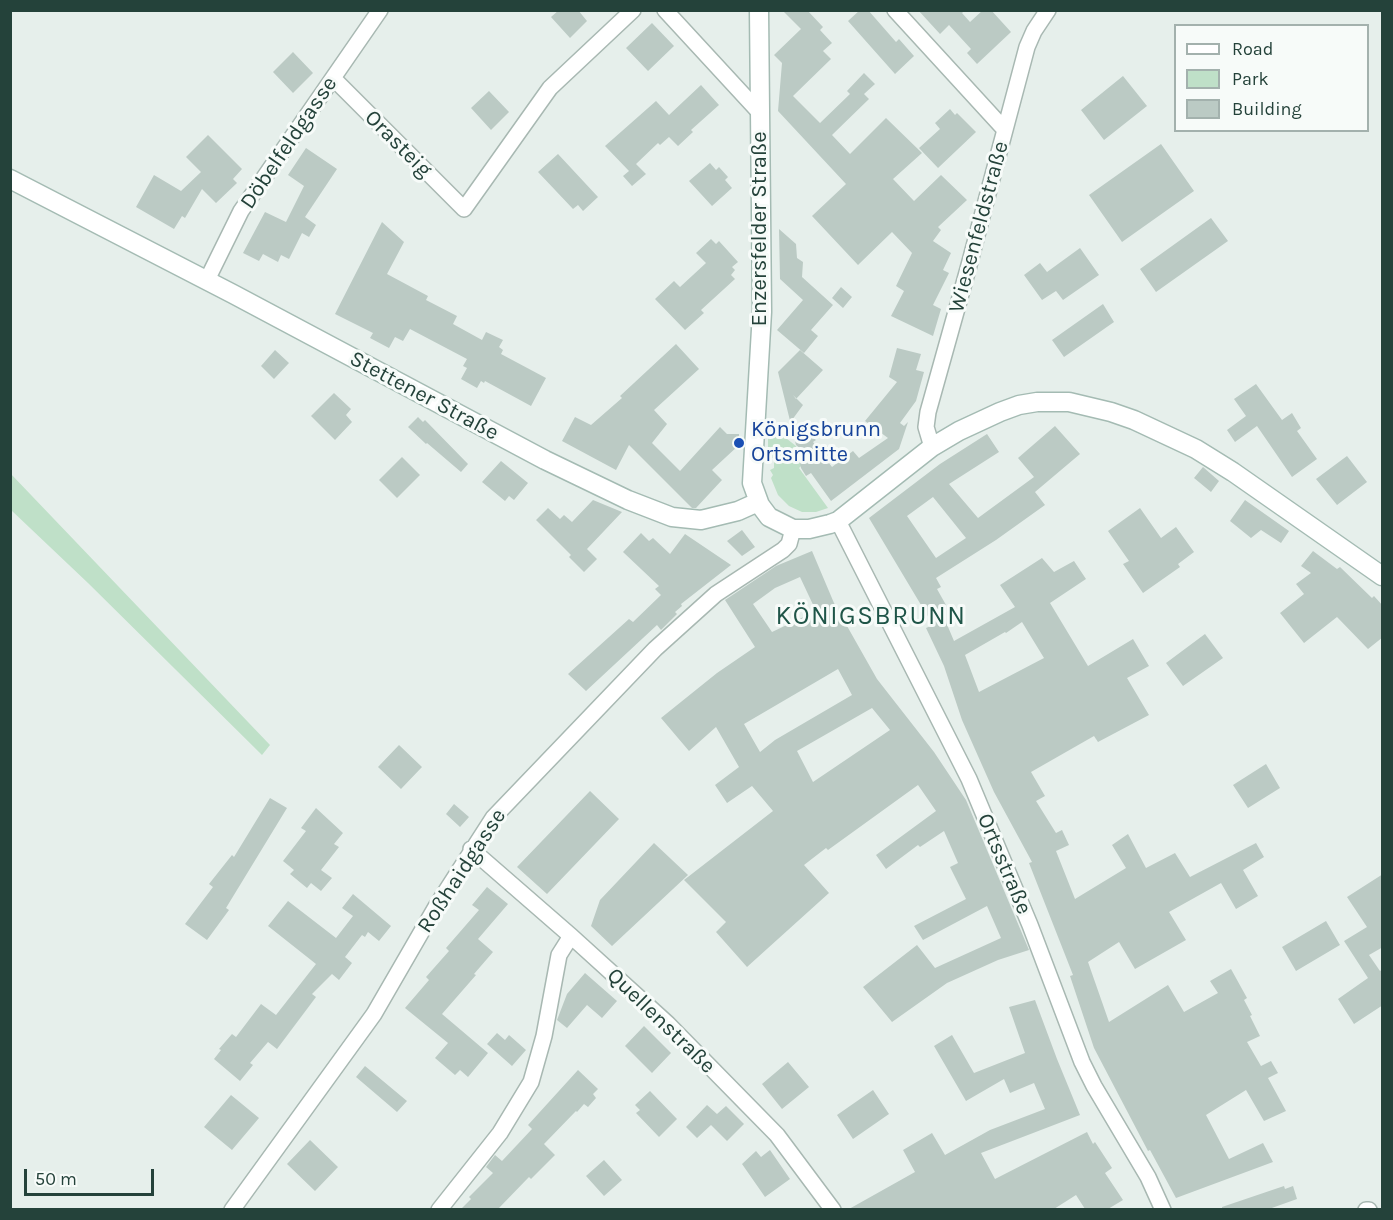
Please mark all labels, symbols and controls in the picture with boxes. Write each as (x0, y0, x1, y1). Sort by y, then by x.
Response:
legend (1174, 24, 1369, 132)
text: Road (1232, 38, 1273, 60)
text: Park (1232, 68, 1269, 90)
street label: Döbelfeldgasse (235, 72, 343, 214)
text: Building (1232, 98, 1302, 120)
street label: Orasteig (359, 105, 437, 183)
street label: Enzersfelder Straße (747, 131, 773, 327)
street label: Wiesenfeldstraße (943, 138, 1015, 316)
street label: Stettener Straße (345, 346, 503, 446)
place label: Königsbrunn Ortsmitte (751, 417, 881, 469)
marker: Königsbrunn Ortsmitte (732, 436, 746, 450)
district label: KÖNIGSBRUNN (775, 601, 967, 633)
street label: Roßhaidgasse (412, 804, 512, 938)
street label: Ortsstraße (971, 810, 1037, 918)
street label: Quellenstraße (601, 963, 721, 1079)
scale bar (27, 1157, 158, 1195)
text: 50 m (35, 1168, 77, 1190)

